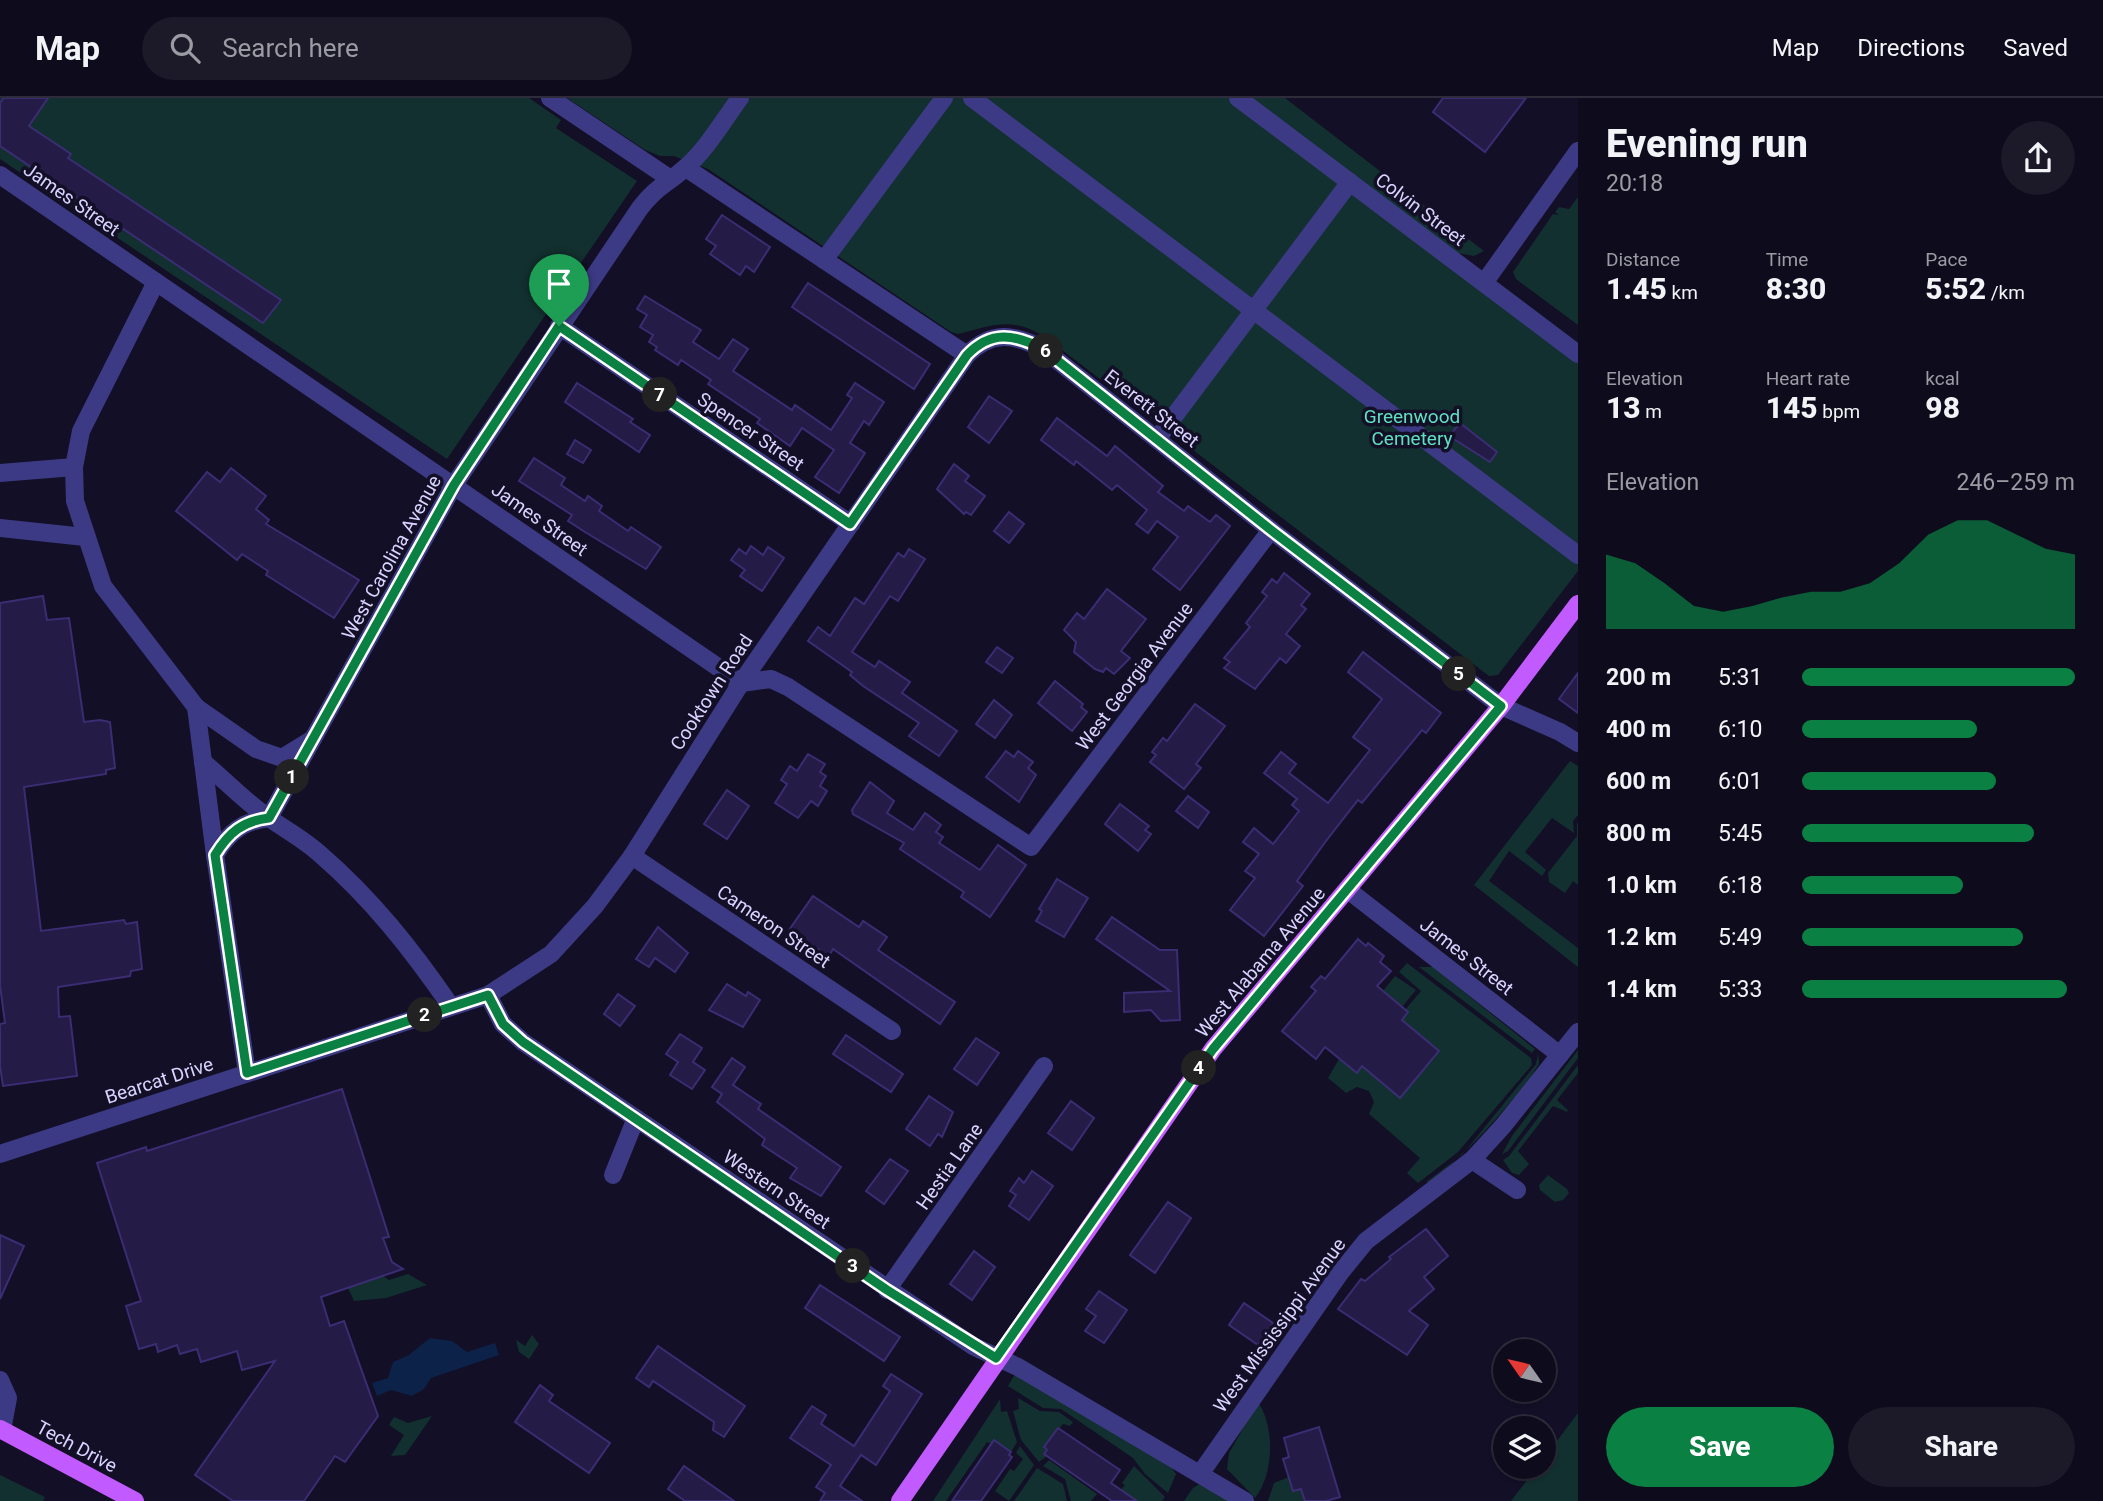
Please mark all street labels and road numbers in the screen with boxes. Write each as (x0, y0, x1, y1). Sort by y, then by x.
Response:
street label: James Street (19, 158, 124, 241)
street label: Colvin Street (1371, 168, 1470, 251)
street label: Everett Street (1100, 364, 1203, 452)
street label: Spencer Street (693, 387, 808, 476)
street label: West Carolina Avenue (337, 471, 446, 643)
street label: James Street (487, 478, 592, 561)
street label: West Georgia Avenue (1071, 598, 1198, 755)
street label: Cooktown Road (665, 630, 757, 755)
street label: Cameron Street (713, 880, 835, 973)
street label: West Alabama Avenue (1191, 882, 1330, 1042)
street label: James Street (1415, 913, 1518, 1000)
street label: Bearcat Drive (102, 1052, 216, 1109)
street label: Hestia Lane (911, 1119, 988, 1214)
street label: Western Street (719, 1145, 835, 1234)
street label: West Mississippi Avenue (1208, 1234, 1350, 1417)
street label: Tech Drive (32, 1416, 121, 1477)

